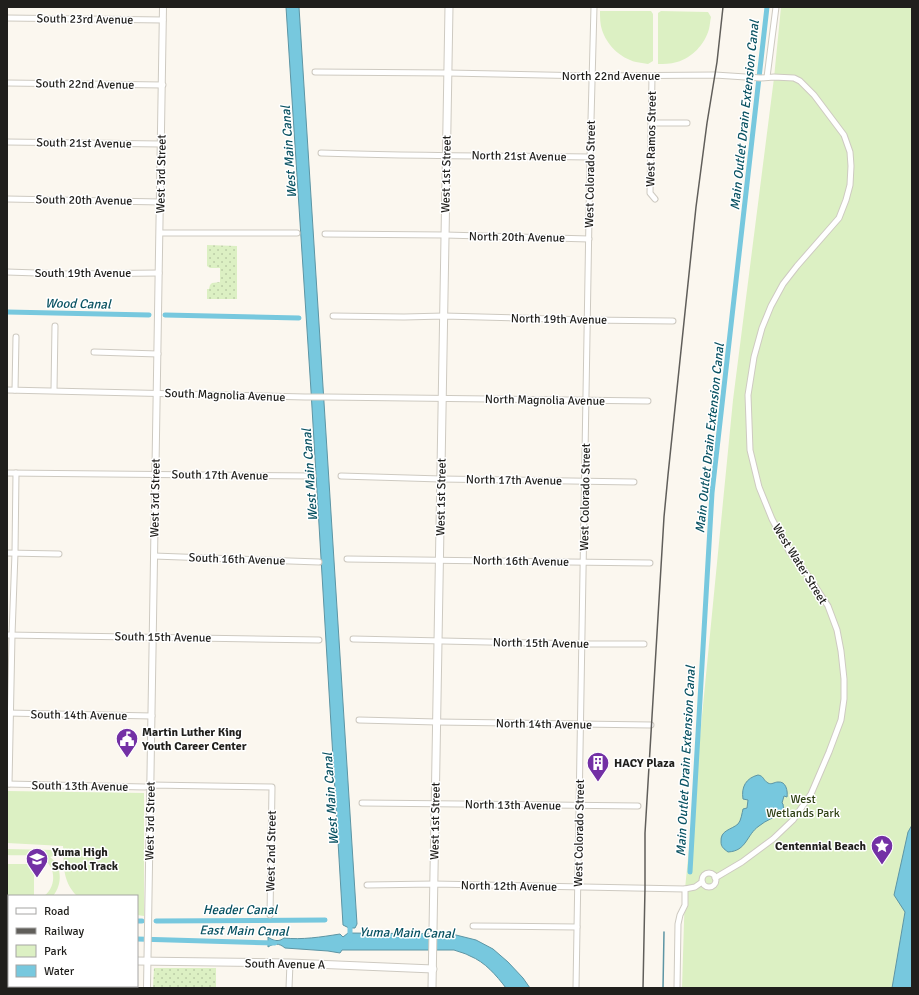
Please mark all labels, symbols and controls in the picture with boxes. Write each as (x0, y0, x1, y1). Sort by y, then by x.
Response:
street label: South 23rd Avenue (37, 11, 133, 28)
water label: Main Outlet Drain Extension Canal (727, 18, 763, 211)
street label: North 22nd Avenue (562, 69, 660, 84)
street label: South 22nd Avenue (35, 76, 135, 93)
street label: West Ramos Street (643, 91, 660, 187)
water label: West Main Canal (278, 104, 300, 199)
street label: West Colorado Street (582, 120, 599, 228)
street label: West 3rd Street (153, 134, 170, 214)
street label: South 21st Avenue (36, 135, 132, 152)
street label: West 1st Street (438, 135, 455, 213)
street label: North 21st Avenue (471, 148, 567, 165)
street label: South 20th Avenue (36, 192, 132, 209)
street label: North 20th Avenue (469, 229, 565, 246)
street label: South 19th Avenue (35, 266, 131, 281)
water label: Wood Canal (45, 295, 112, 313)
street label: North 19th Avenue (511, 311, 607, 328)
water label: Main Outlet Drain Extension Canal (692, 341, 728, 534)
street label: South Magnolia Avenue (164, 386, 286, 405)
street label: North Magnolia Avenue (485, 392, 605, 409)
water label: West Main Canal (299, 427, 321, 522)
street label: West Colorado Street (577, 443, 594, 551)
street label: West 3rd Street (147, 458, 164, 538)
street label: West 1st Street (433, 458, 450, 536)
street label: South 17th Avenue (172, 467, 268, 484)
street label: North 17th Avenue (466, 472, 562, 489)
street label: West Water Street (769, 521, 830, 607)
street label: South 16th Avenue (188, 550, 286, 569)
street label: North 16th Avenue (473, 553, 569, 570)
street label: South 15th Avenue (115, 629, 211, 646)
street label: North 15th Avenue (493, 635, 589, 652)
water label: Main Outlet Drain Extension Canal (673, 664, 699, 857)
street label: South 14th Avenue (31, 707, 127, 724)
street label: North 14th Avenue (496, 716, 592, 733)
place label: Martin Luther King Youth Career Center (141, 725, 247, 754)
public building icon: Martin Luther King Youth Career Center (114, 726, 140, 759)
building icon: HACY Plaza (585, 750, 611, 783)
water label: West Main Canal (320, 751, 342, 846)
place label: HACY Plaza (614, 756, 675, 771)
street label: South 13th Avenue (32, 778, 128, 795)
street label: West Colorado Street (571, 779, 588, 887)
street label: West 3rd Street (142, 781, 159, 861)
street label: West 1st Street (427, 782, 444, 860)
park label: West Wetlands Park (766, 792, 840, 821)
street label: North 13th Avenue (465, 797, 561, 814)
street label: West 2nd Street (263, 810, 280, 892)
place icon: Centennial Beach (869, 833, 895, 866)
place label: Centennial Beach (775, 839, 866, 854)
place label: Yuma High School Track (51, 845, 119, 874)
school or university icon: Yuma High School Track (24, 846, 50, 879)
street label: North 12th Avenue (461, 878, 557, 895)
legend (8, 895, 138, 987)
water label: Header Canal (203, 902, 279, 918)
text: Road (44, 904, 70, 919)
water label: East Main Canal (199, 922, 290, 940)
text: Railway (44, 924, 84, 939)
water label: Yuma Main Canal (359, 924, 456, 942)
text: Park (44, 944, 67, 959)
street label: South Avenue A (245, 956, 326, 973)
text: Water (44, 964, 75, 979)

